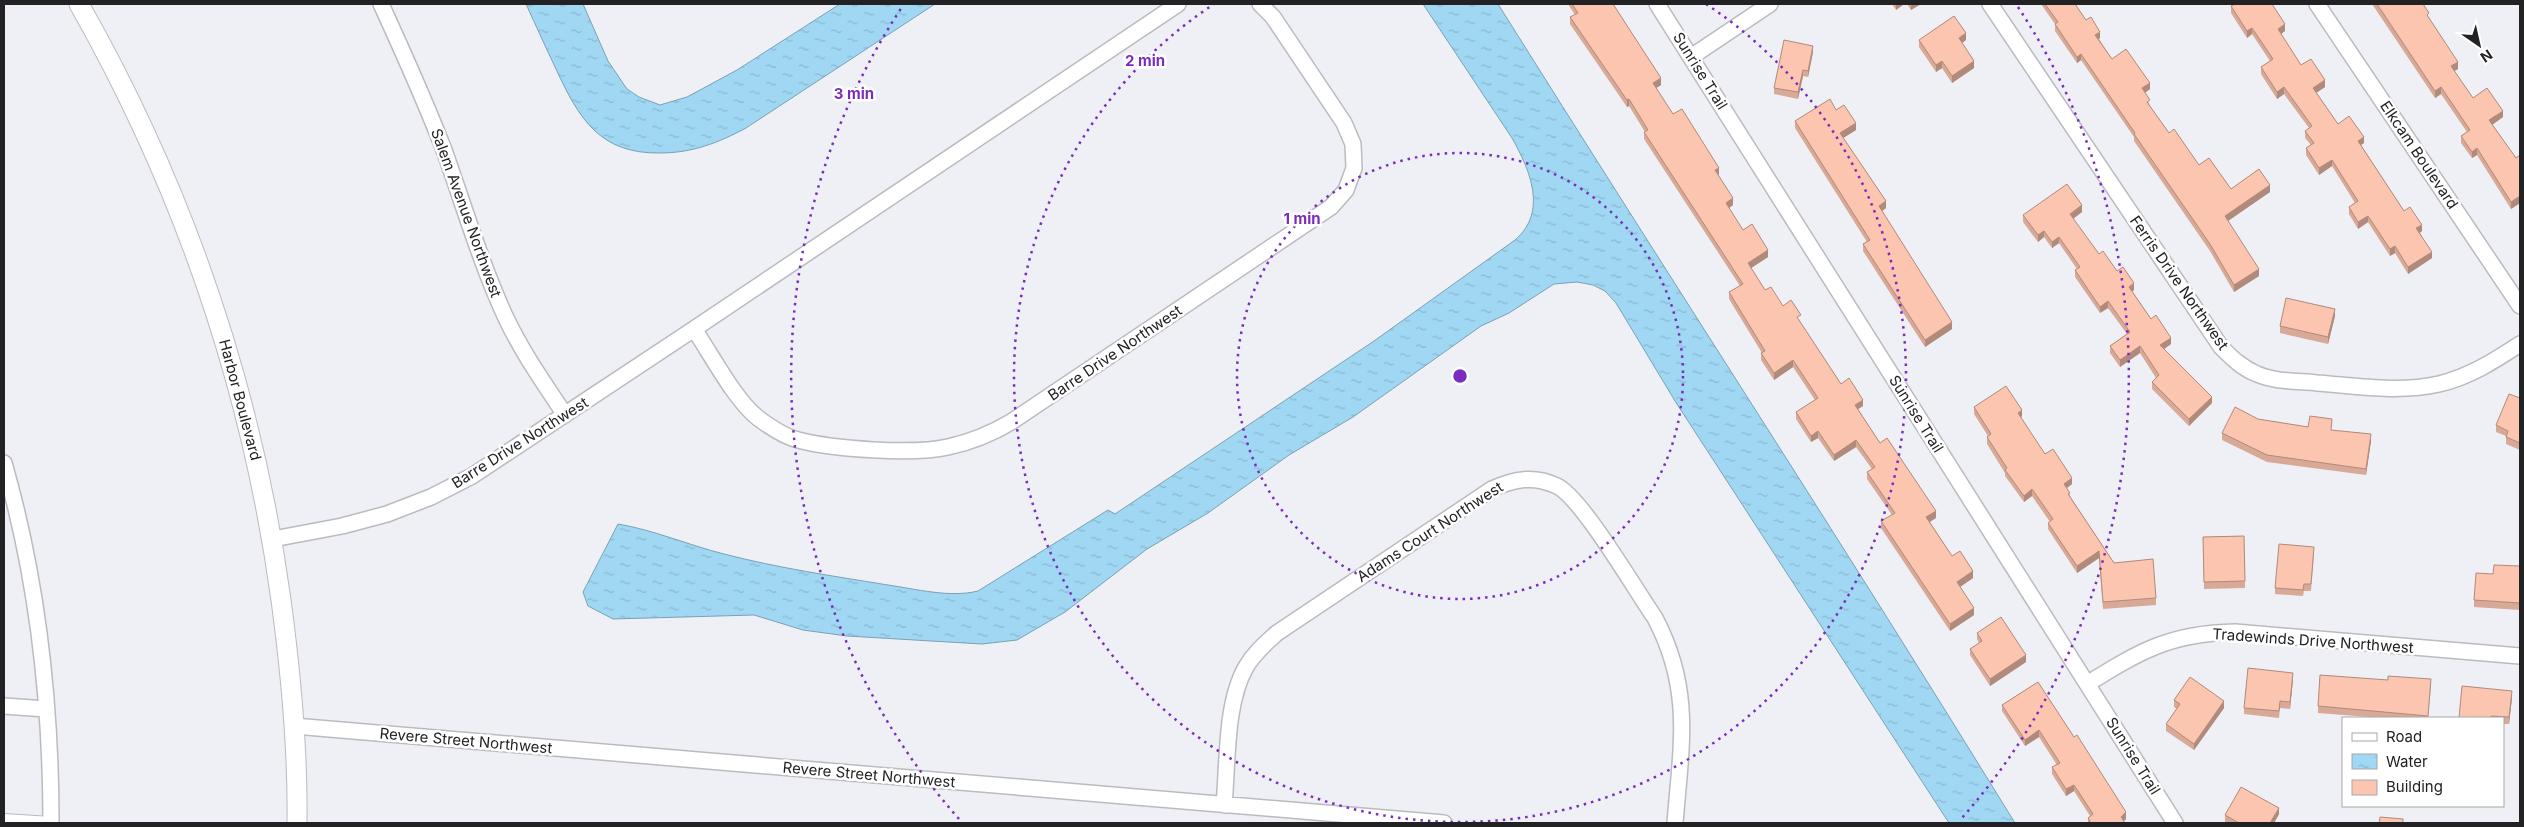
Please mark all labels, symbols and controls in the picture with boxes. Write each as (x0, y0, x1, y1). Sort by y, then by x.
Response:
north arrow (2454, 20, 2504, 70)
street label: Sunrise Trail (1669, 28, 1732, 113)
text: N (2477, 46, 2496, 66)
text: 2 min (1125, 51, 1165, 70)
text: 3 min (834, 84, 874, 103)
street label: Elkcam Boulevard (2376, 97, 2463, 212)
street label: Salem Avenue Northwest (427, 126, 506, 300)
text: 1 min (1283, 209, 1321, 228)
street label: Ferris Drive Northwest (2126, 212, 2233, 354)
street label: Barre Drive Northwest (1044, 301, 1185, 404)
street label: Harbor Boulevard (215, 337, 266, 463)
centre of rings (1451, 367, 1469, 385)
street label: Sunrise Trail (1885, 371, 1948, 456)
street label: Barre Drive Northwest (448, 393, 592, 492)
street label: Adams Court Northwest (1353, 477, 1507, 586)
street label: Tradewinds Drive Northwest (2212, 624, 2414, 657)
street label: Sunrise Trail (2102, 713, 2165, 798)
legend (2342, 717, 2504, 807)
street label: Revere Street Northwest (379, 723, 553, 758)
text: Road (2386, 727, 2422, 746)
text: Water (2386, 752, 2428, 771)
street label: Revere Street Northwest (782, 757, 956, 792)
text: Building (2386, 777, 2443, 796)

